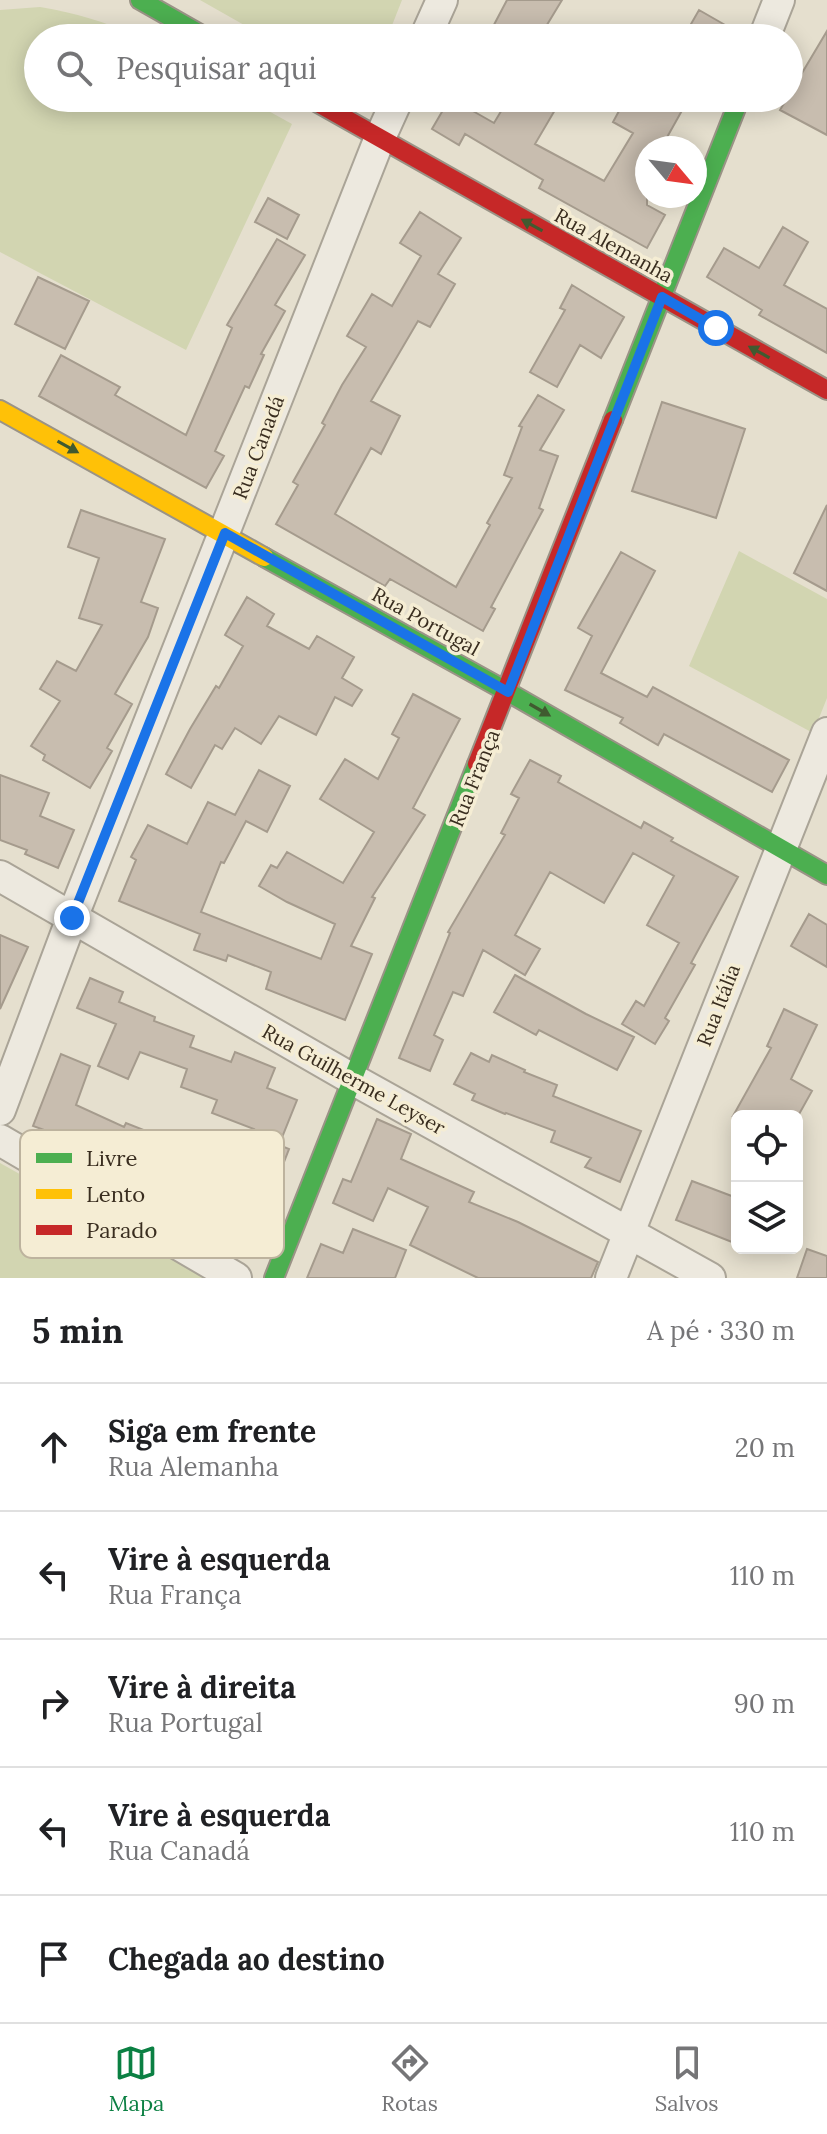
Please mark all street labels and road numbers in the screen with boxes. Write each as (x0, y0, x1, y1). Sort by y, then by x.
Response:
street label: Rua Alemanha (550, 202, 678, 288)
street label: Rua Canadá (227, 392, 289, 502)
street label: Rua Portugal (368, 581, 484, 661)
street label: Rua França (443, 726, 505, 830)
street label: Rua Itália (691, 960, 745, 1050)
street label: Rua Guilherme Leyser (258, 1018, 450, 1140)

